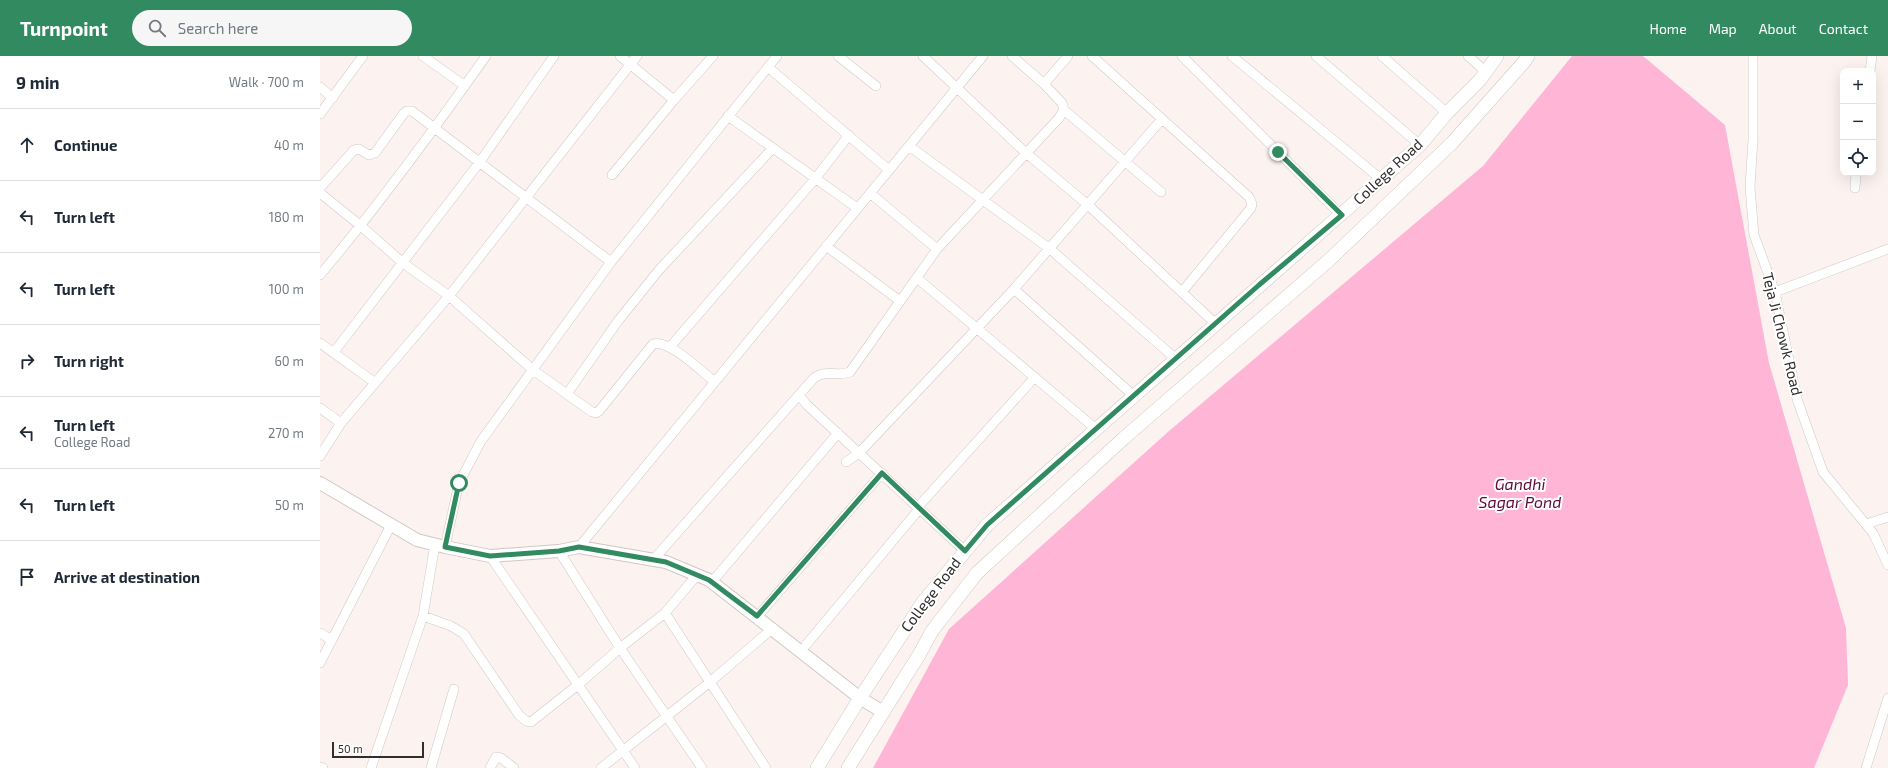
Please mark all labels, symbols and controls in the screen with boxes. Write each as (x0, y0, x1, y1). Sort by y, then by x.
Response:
search box (132, 10, 412, 46)
text: Turnpoint (20, 17, 108, 40)
icon: search (146, 17, 168, 39)
text: Search here (178, 19, 258, 37)
text: Home (1650, 20, 1687, 37)
text: Map (1709, 20, 1737, 37)
text: About (1759, 20, 1797, 37)
text: Contact (1819, 20, 1868, 37)
map controls (1840, 68, 1876, 176)
button: + (1840, 68, 1876, 104)
text: 9 min (16, 72, 60, 92)
text: Walk · 700 m (229, 74, 304, 90)
button: − (1840, 104, 1876, 140)
icon: ahead (16, 134, 38, 156)
street label: College Road (1349, 135, 1426, 208)
text: Continue (54, 136, 117, 154)
text: 40 m (274, 137, 304, 153)
button: locate (1840, 140, 1876, 176)
route end (1269, 143, 1287, 161)
icon: left (16, 206, 38, 228)
text: Turn left (54, 208, 115, 226)
text: 180 m (269, 209, 304, 225)
street label: Teja Ji Chowk Road (1758, 271, 1807, 397)
icon: left (16, 278, 38, 300)
text: Turn left (54, 280, 115, 298)
text: 100 m (269, 281, 304, 297)
icon: right (16, 350, 38, 372)
text: Turn right (54, 352, 124, 370)
text: 60 m (274, 353, 304, 369)
text: Turn left (54, 416, 115, 434)
icon: left (16, 422, 38, 444)
text: 270 m (268, 425, 304, 441)
text: College Road (54, 434, 131, 450)
route start (450, 474, 468, 492)
water label: Gandhi Sagar Pond (1479, 474, 1561, 511)
icon: left (16, 494, 38, 516)
text: Turn left (54, 496, 115, 514)
text: 50 m (275, 497, 304, 513)
street label: College Road (896, 554, 964, 635)
icon: arrive (16, 566, 38, 588)
text: Arrive at destination (54, 568, 200, 586)
scale bar (332, 740, 424, 759)
text: 50 m (338, 742, 363, 755)

